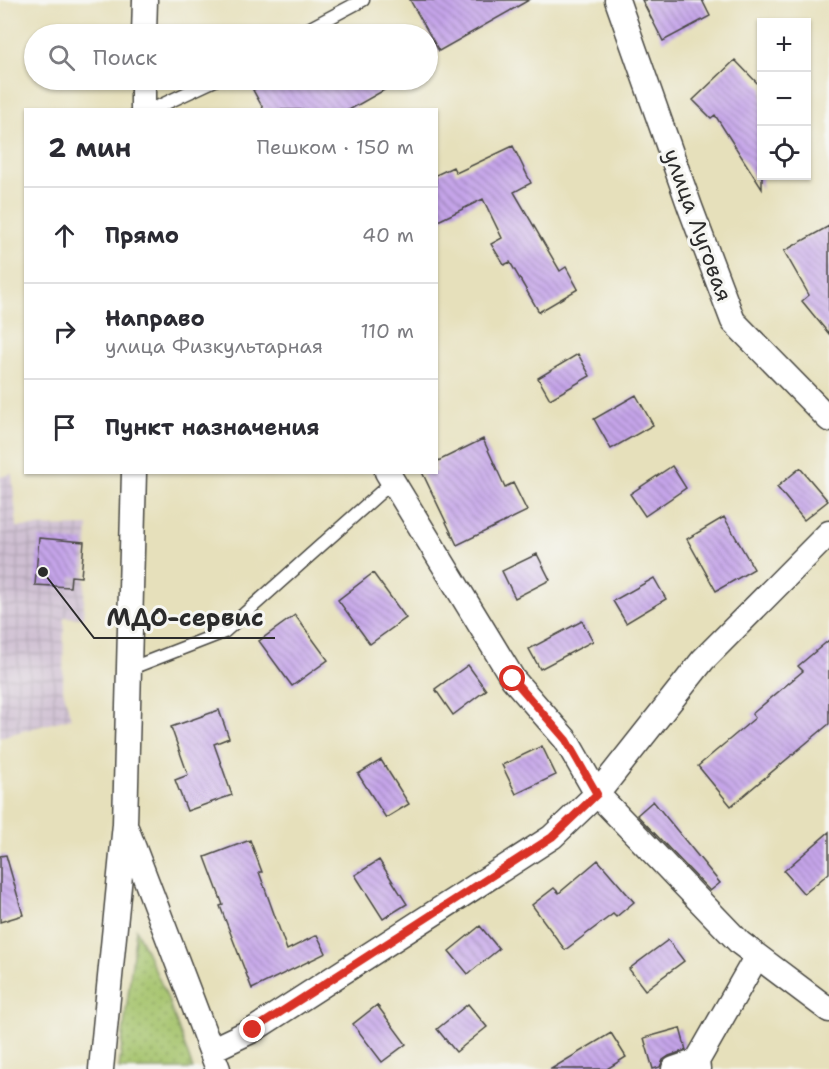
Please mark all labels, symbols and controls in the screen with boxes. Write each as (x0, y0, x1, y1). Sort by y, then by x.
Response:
map controls (757, 18, 811, 180)
button: + (757, 18, 811, 72)
search box (24, 24, 438, 90)
icon: search (45, 41, 78, 74)
text: Поиск (93, 43, 157, 72)
button: − (757, 72, 811, 126)
button: locate (757, 126, 811, 180)
text: 2 мин (48, 130, 131, 165)
text: Пешком · 150 m (257, 134, 414, 160)
street label: улица Луговая (657, 145, 739, 305)
icon: ahead (48, 219, 81, 252)
text: Прямо (105, 221, 179, 250)
text: 40 m (362, 222, 414, 248)
text: Направо (105, 304, 205, 333)
icon: right (48, 315, 81, 348)
text: 110 m (360, 318, 414, 344)
text: улица Физкультарная (105, 333, 323, 359)
icon: arrive (48, 411, 81, 444)
text: Пункт назначения (105, 413, 319, 442)
callout: МДО-сервис (94, 596, 275, 638)
text: МДО-сервис (106, 602, 264, 634)
route start (499, 665, 525, 691)
route end (239, 1016, 265, 1042)

